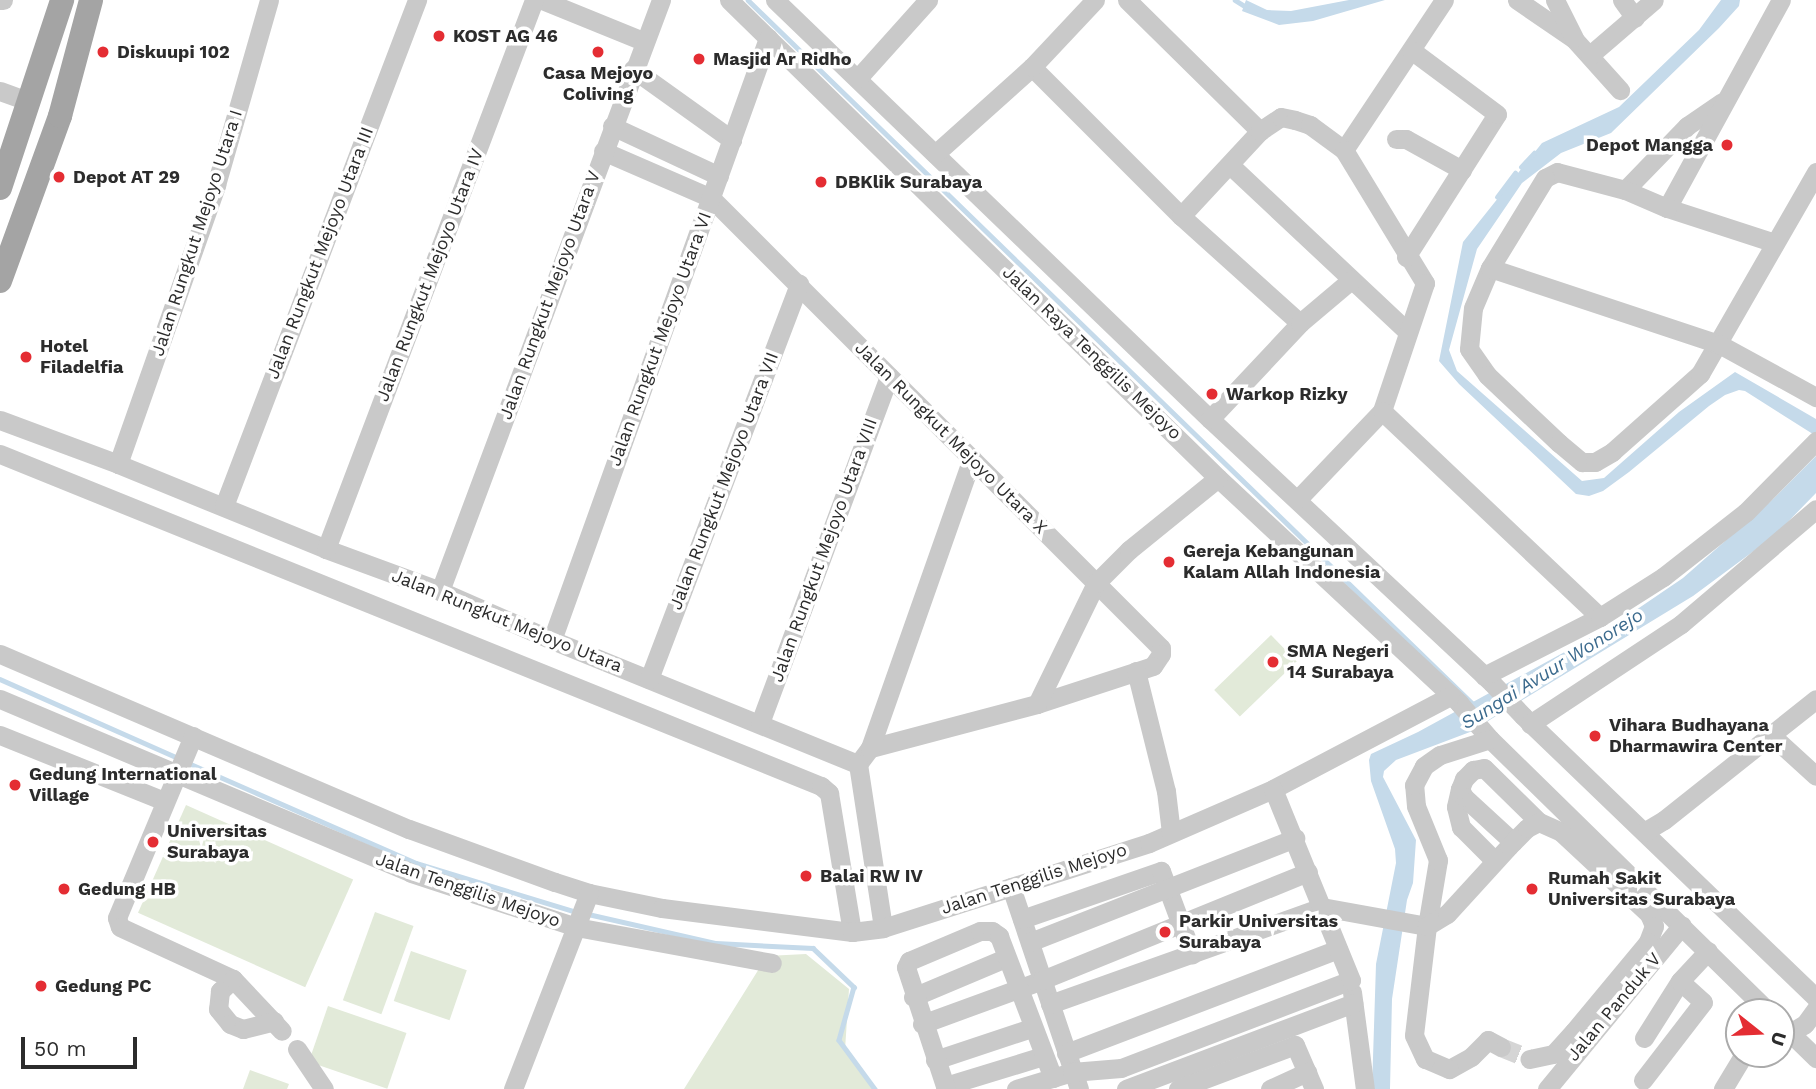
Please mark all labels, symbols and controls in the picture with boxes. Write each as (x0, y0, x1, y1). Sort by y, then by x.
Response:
place label: KOST AG 46 (453, 25, 559, 47)
marker: KOST AG 46 (431, 28, 447, 44)
place label: Diskuupi 102 (117, 41, 230, 63)
marker: Diskuupi 102 (95, 44, 111, 60)
marker: Casa Mejoyo Coliving (590, 44, 606, 60)
place label: Masjid Ar Ridho (713, 48, 852, 70)
marker: Masjid Ar Ridho (691, 51, 707, 67)
place label: Casa Mejoyo Coliving (543, 63, 653, 106)
street label: Jalan Rungkut Mejoyo Utara I (147, 107, 247, 359)
street label: Jalan Rungkut Mejoyo Utara III (262, 124, 378, 382)
place label: Depot Mangga (1586, 134, 1713, 156)
marker: Depot Mangga (1719, 137, 1735, 153)
street label: Jalan Rungkut Mejoyo Utara IV (372, 145, 488, 405)
place label: Depot AT 29 (73, 166, 181, 188)
street label: Jalan Rungkut Mejoyo Utara V (495, 167, 605, 423)
marker: Depot AT 29 (51, 169, 67, 185)
place label: DBKlik Surabaya (835, 171, 982, 193)
marker: DBKlik Surabaya (813, 174, 829, 190)
street label: Jalan Rungkut Mejoyo Utara VI (604, 209, 716, 469)
street label: Jalan Raya Tenggilis Mejoyo (998, 261, 1186, 445)
place label: Hotel Filadelfia (40, 336, 123, 378)
street label: Jalan Rungkut Mejoyo Utara X (850, 337, 1052, 539)
marker: Hotel Filadelfia (18, 349, 34, 365)
street label: Jalan Rungkut Mejoyo Utara VII (665, 349, 783, 613)
place label: Warkop Rizky (1226, 383, 1348, 405)
marker: Warkop Rizky (1204, 386, 1220, 402)
street label: Jalan Rungkut Mejoyo Utara VIII (766, 415, 882, 685)
place label: Gereja Kebangunan Kalam Allah Indonesia (1183, 541, 1381, 584)
marker: Gereja Kebangunan Kalam Allah Indonesia (1161, 554, 1177, 570)
street label: Jalan Rungkut Mejoyo Utara (389, 565, 625, 677)
water label: Sungai Avuur Wonorejo (1456, 603, 1648, 735)
place label: SMA Negeri 14 Surabaya (1287, 641, 1394, 684)
marker: SMA Negeri 14 Surabaya (1265, 654, 1281, 670)
place label: Vihara Budhayana Dharmawira Center (1609, 715, 1783, 758)
marker: Vihara Budhayana Dharmawira Center (1587, 728, 1603, 744)
place label: Gedung International Village (29, 764, 217, 806)
marker: Gedung International Village (7, 777, 23, 793)
place label: Universitas Surabaya (167, 821, 267, 864)
marker: Universitas Surabaya (145, 834, 161, 850)
street label: Jalan Tenggilis Mejoyo (938, 839, 1130, 919)
street label: Jalan Tenggilis Mejoyo (373, 848, 563, 932)
place label: Balai RW IV (820, 865, 923, 887)
marker: Balai RW IV (798, 868, 814, 884)
place label: Rumah Sakit Universitas Surabaya (1548, 868, 1735, 910)
place label: Gedung HB (78, 878, 176, 900)
marker: Rumah Sakit Universitas Surabaya (1522, 879, 1542, 899)
marker: Gedung HB (56, 881, 72, 897)
place label: Parkir Universitas Surabaya (1179, 911, 1338, 954)
marker: Parkir Universitas Surabaya (1157, 924, 1173, 940)
street label: Jalan Panduk V (1562, 948, 1666, 1066)
place label: Gedung PC (55, 975, 152, 997)
marker: Gedung PC (33, 978, 49, 994)
north arrow (1725, 998, 1795, 1068)
scale bar (24, 1023, 140, 1066)
text: U (1766, 1029, 1792, 1049)
text: 50 m (34, 1036, 86, 1061)

